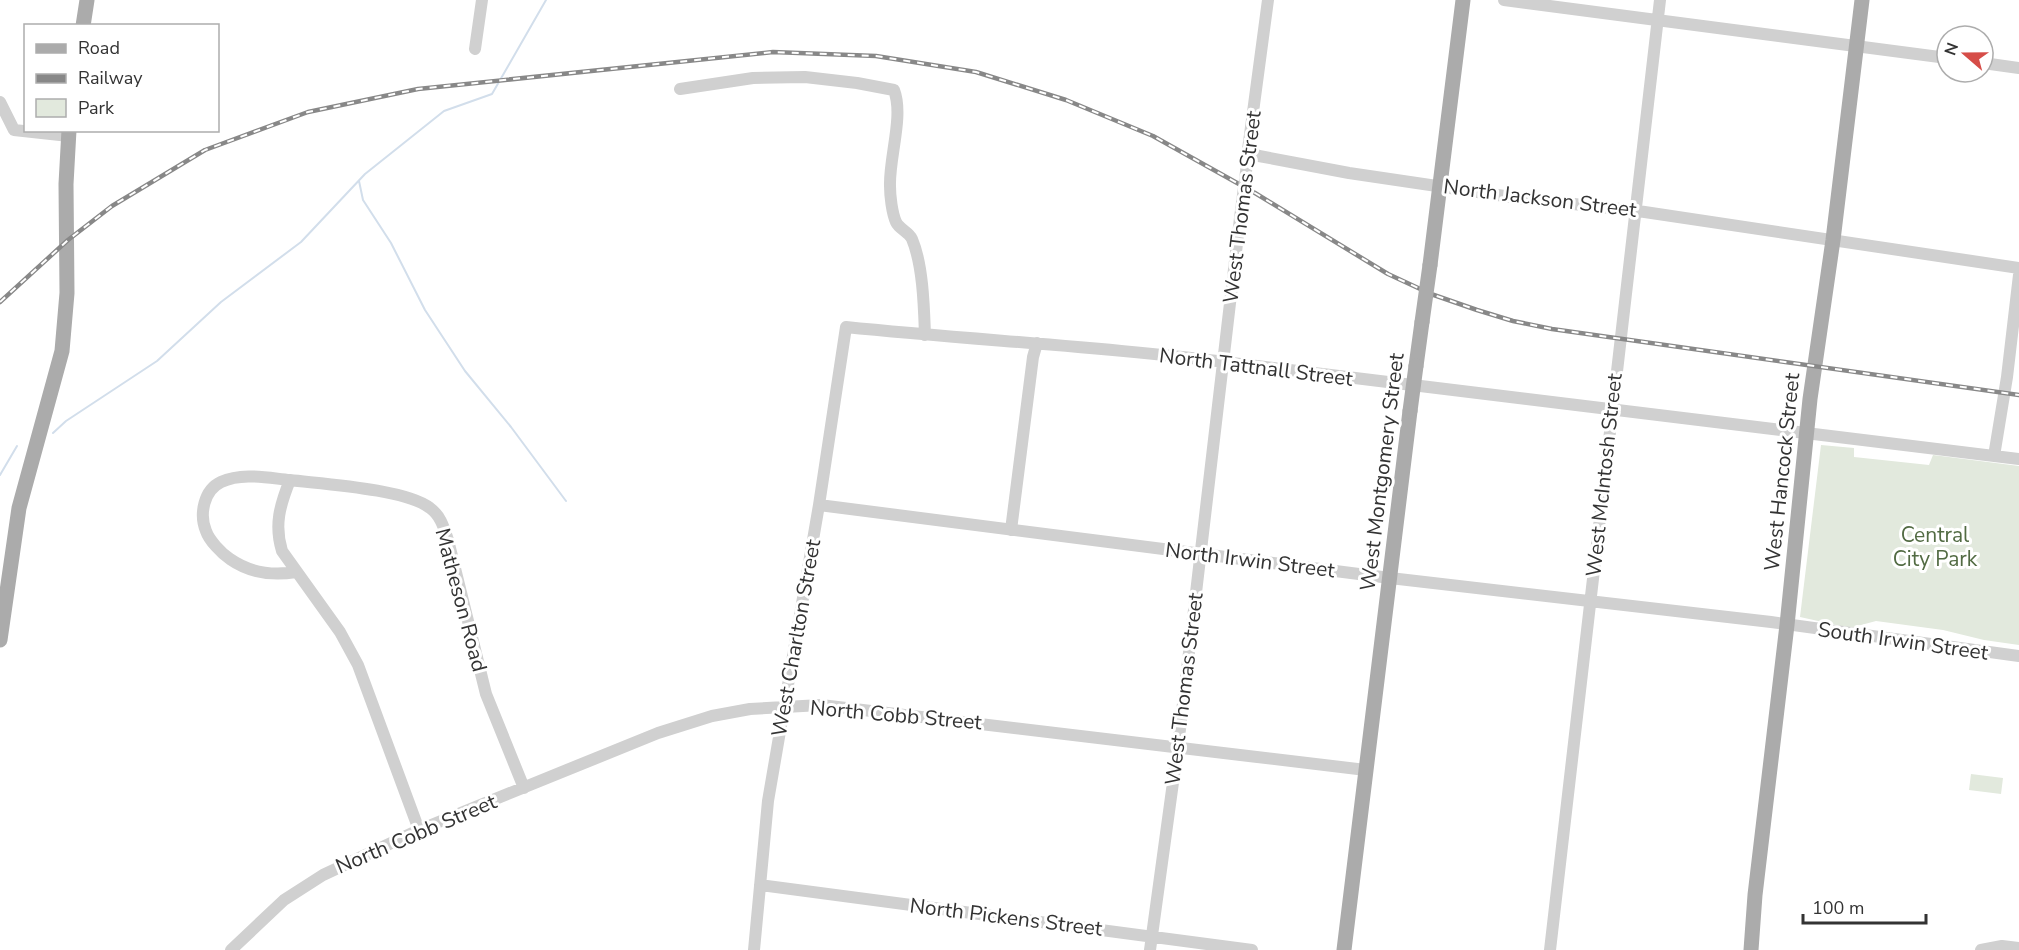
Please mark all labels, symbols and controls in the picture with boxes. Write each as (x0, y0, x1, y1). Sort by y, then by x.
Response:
legend (24, 24, 219, 132)
north arrow (1935, 24, 1995, 84)
text: Road (78, 36, 120, 60)
text: N (1939, 40, 1964, 59)
text: Railway (78, 66, 143, 90)
text: Park (78, 96, 115, 120)
street label: West Thomas Street (1216, 108, 1268, 305)
street label: North Jackson Street (1442, 172, 1639, 224)
street label: North Tattnall Street (1158, 341, 1355, 393)
street label: West Montgomery Street (1354, 351, 1411, 593)
street label: West McIntosh Street (1579, 371, 1629, 578)
street label: West Hancock Street (1758, 371, 1806, 572)
park label: Central City Park (1893, 521, 1978, 573)
street label: Matheson Road (428, 525, 494, 675)
street label: West Charlton Street (765, 536, 827, 739)
street label: North Irwin Street (1164, 536, 1337, 584)
street label: West Thomas Street (1158, 590, 1210, 787)
street label: South Irwin Street (1816, 615, 1991, 667)
street label: North Cobb Street (809, 694, 984, 737)
street label: North Cobb Street (331, 787, 501, 881)
scale bar (1803, 887, 1926, 925)
street label: North Pickens Street (908, 891, 1105, 943)
text: 100 m (1812, 896, 1864, 920)

